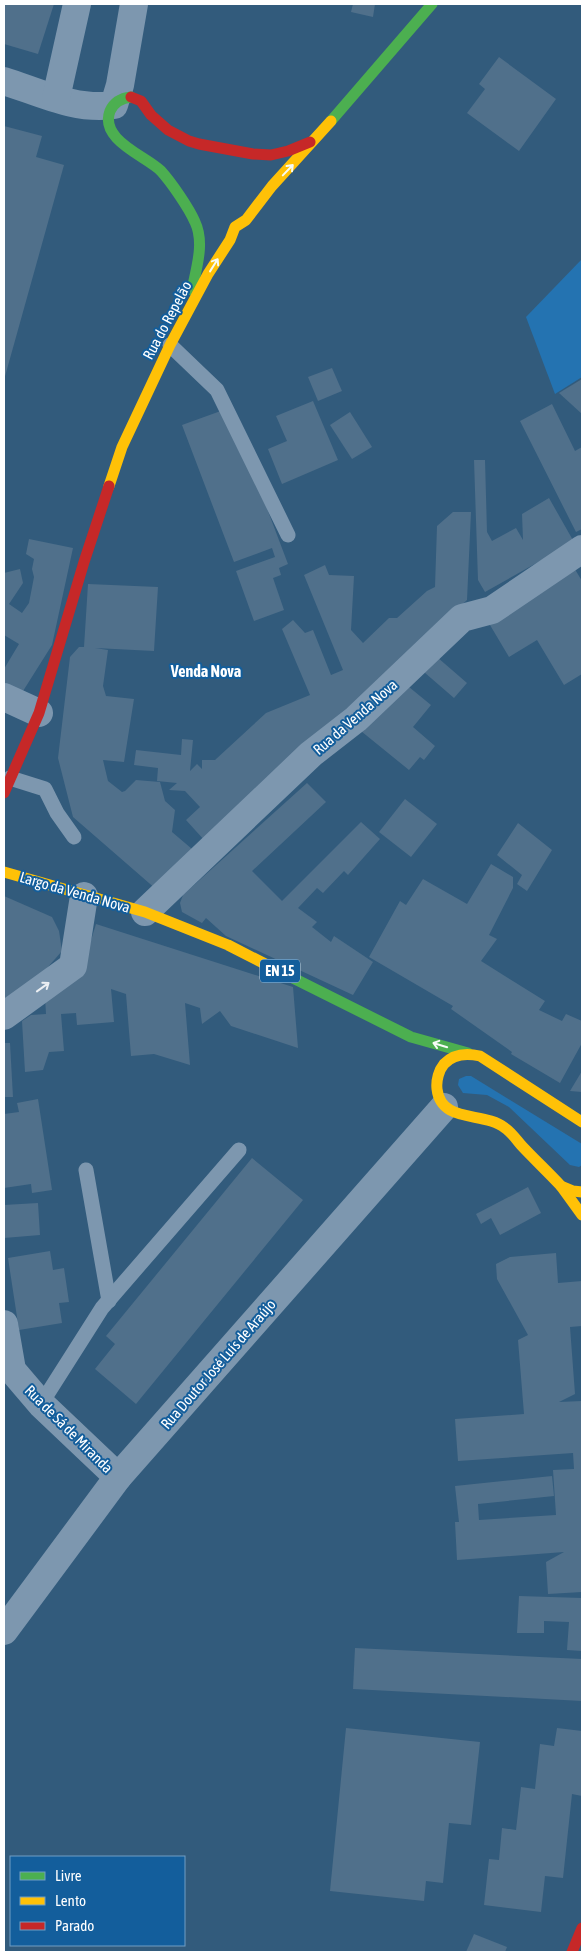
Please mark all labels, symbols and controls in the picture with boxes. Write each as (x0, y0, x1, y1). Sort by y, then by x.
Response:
one-way arrow (282, 163, 294, 176)
one-way arrow (210, 258, 220, 272)
street label: Rua do Repelão (139, 278, 195, 362)
district label: Venda Nova (170, 662, 241, 680)
street label: Rua da Venda Nova (310, 676, 401, 758)
street label: Largo da Venda Nova (18, 868, 132, 916)
road number: EN 15 (260, 959, 300, 982)
one-way arrow (36, 982, 49, 993)
one-way arrow (432, 1039, 448, 1049)
street label: Rua Doutor José Luís de Araújo (157, 1296, 279, 1432)
street label: Rua de Sá de Miranda (22, 1382, 116, 1476)
legend (10, 1856, 185, 1946)
text: Livre (55, 1867, 82, 1884)
text: Lento (55, 1892, 86, 1909)
text: Parado (55, 1917, 94, 1934)

